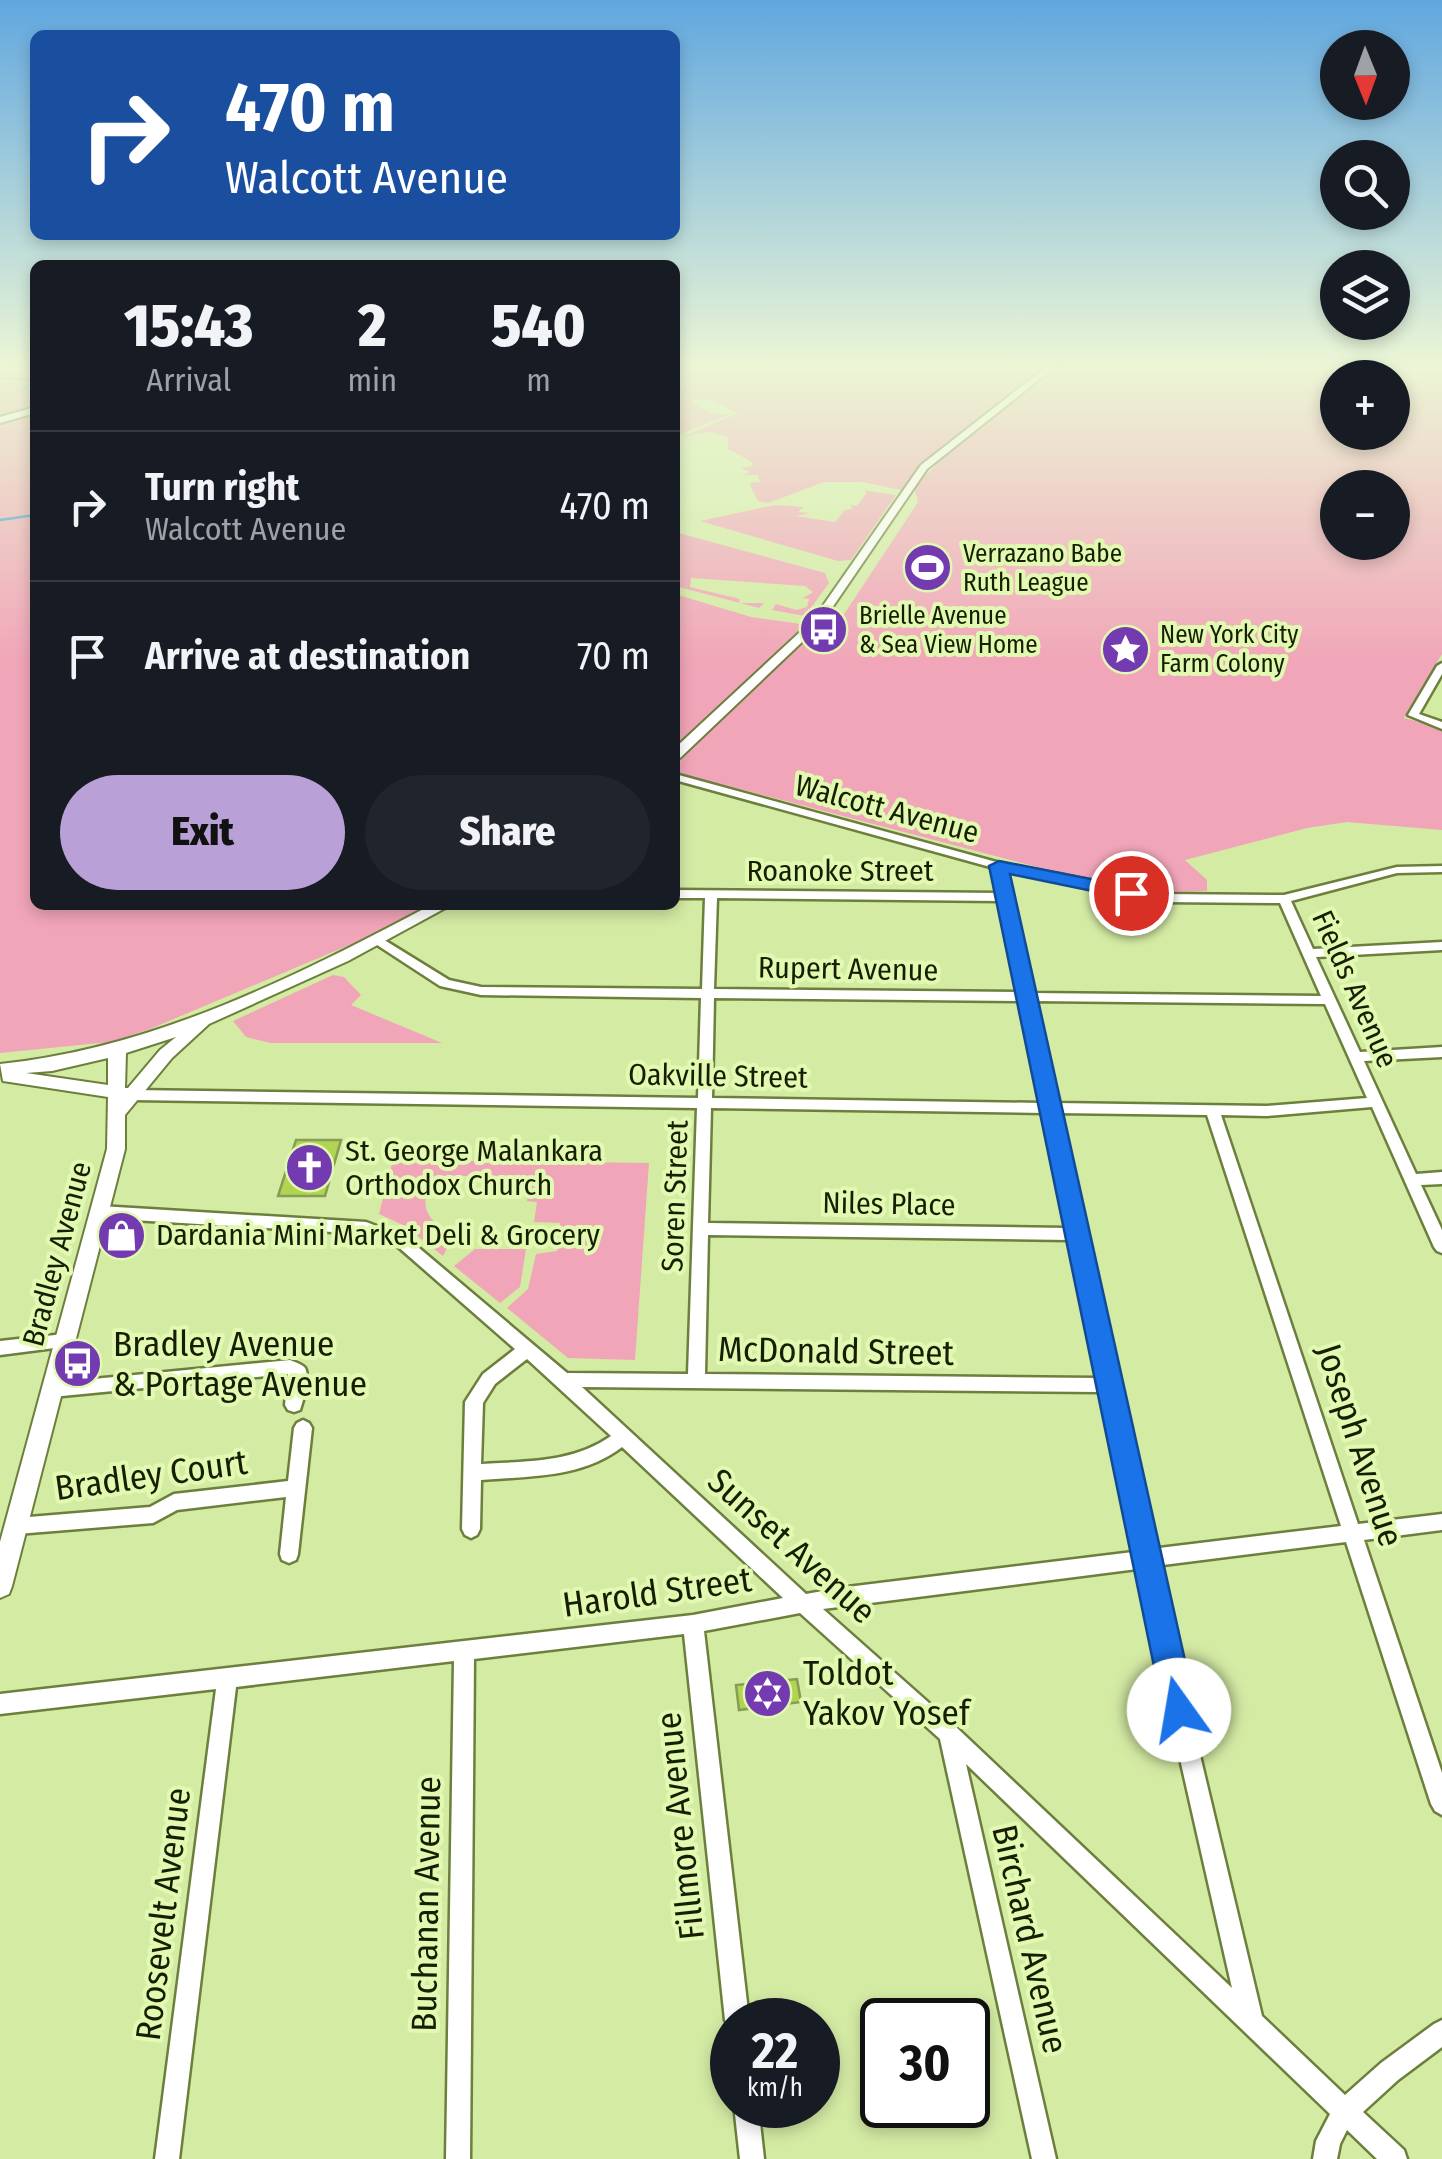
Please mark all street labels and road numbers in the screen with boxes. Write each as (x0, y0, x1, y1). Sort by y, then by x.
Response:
street label: Walcott Avenue (791, 767, 983, 851)
street label: Roanoke Street (746, 853, 934, 889)
street label: Fields Avenue (1304, 905, 1406, 1073)
street label: Rupert Avenue (758, 949, 938, 989)
street label: Oakville Street (628, 1056, 808, 1096)
street label: Soren Street (654, 1119, 696, 1272)
street label: Bradley Avenue (15, 1158, 99, 1350)
street label: Niles Place (822, 1185, 956, 1223)
street label: McDonald Street (718, 1328, 955, 1374)
street label: Joseph Avenue (1307, 1338, 1413, 1552)
street label: Bradley Court (52, 1441, 250, 1509)
street label: Sunset Avenue (699, 1460, 885, 1632)
street label: Harold Street (560, 1558, 755, 1626)
street label: Fillmore Avenue (647, 1710, 713, 1942)
street label: Buchanan Avenue (403, 1776, 449, 2032)
street label: Roosevelt Avenue (127, 1785, 199, 2043)
street label: Birchard Avenue (983, 1821, 1077, 2057)

